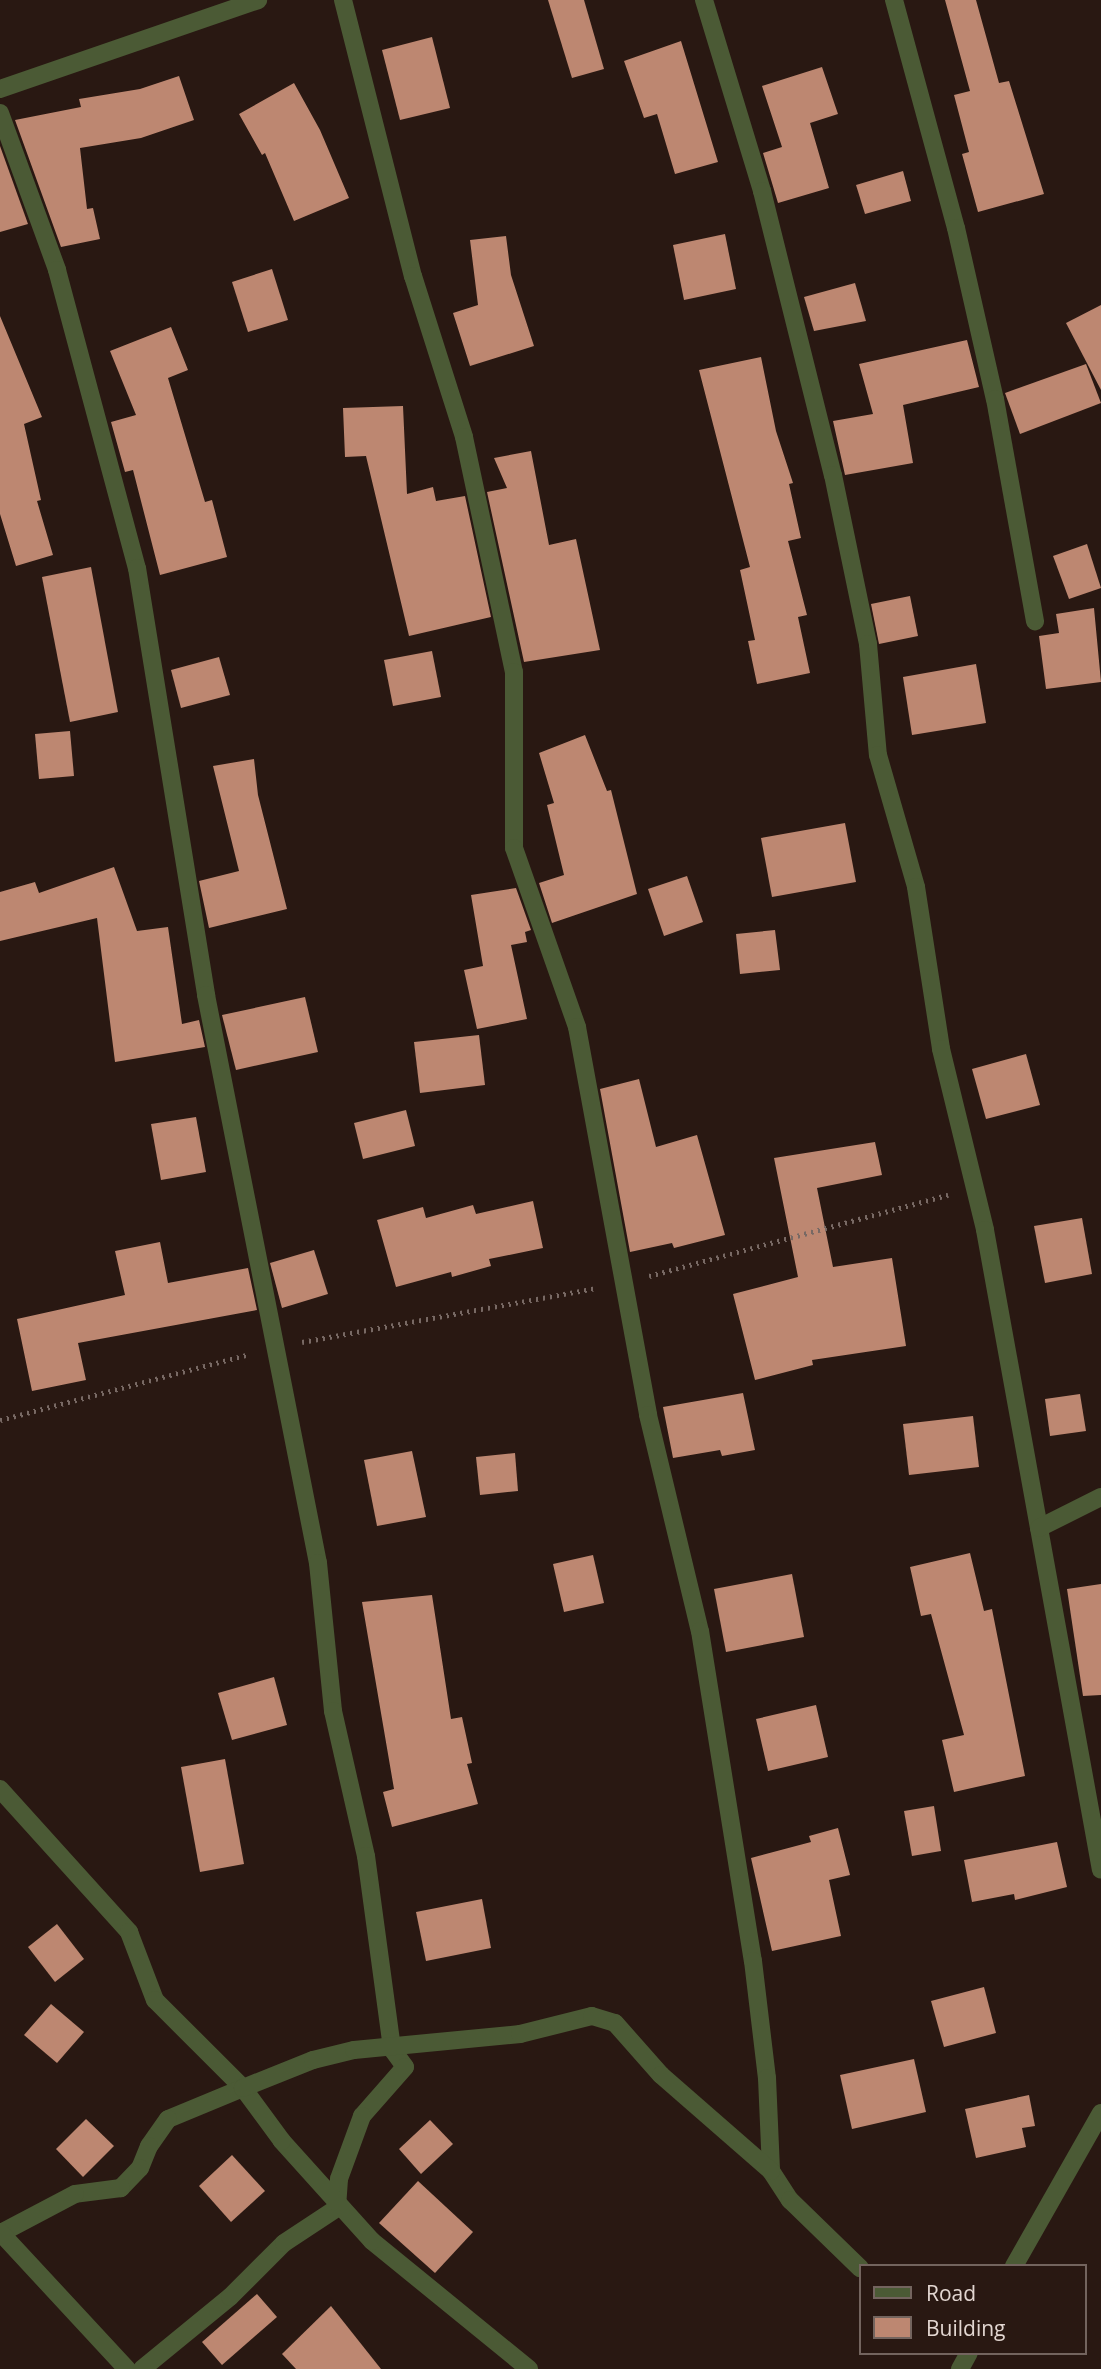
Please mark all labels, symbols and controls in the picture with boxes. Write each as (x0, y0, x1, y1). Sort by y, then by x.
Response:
legend (860, 2264, 1087, 2355)
text: Road (926, 2279, 976, 2307)
text: Building (926, 2314, 1005, 2342)

